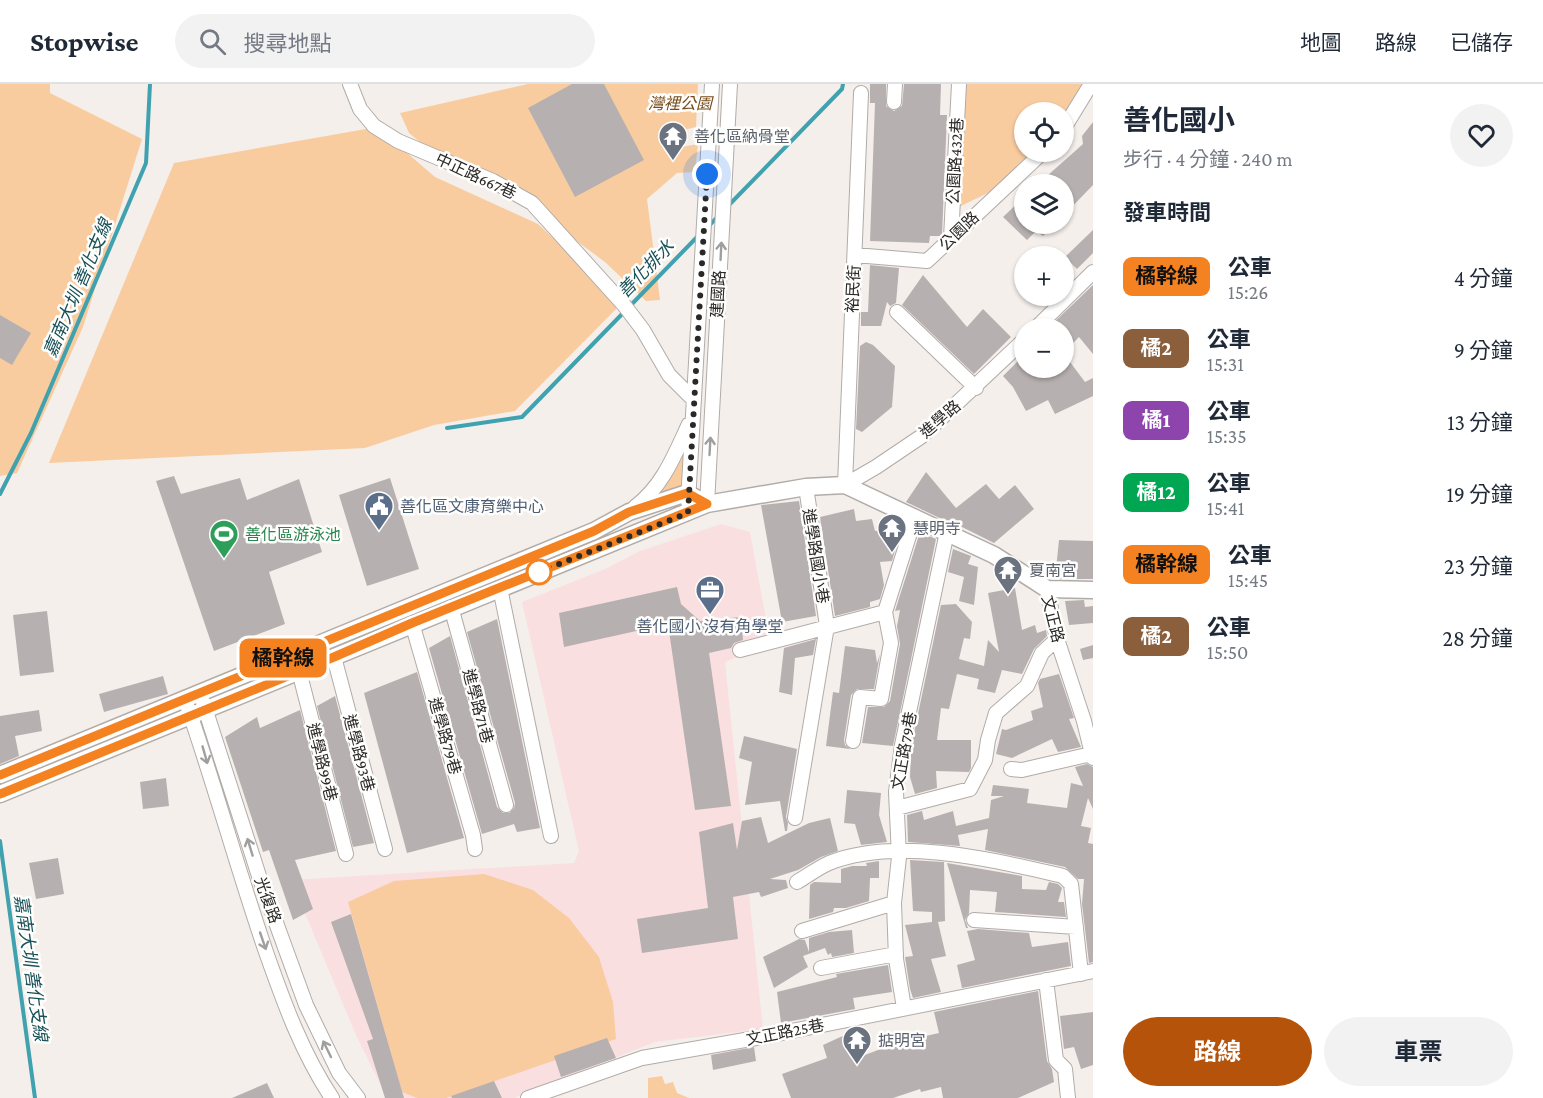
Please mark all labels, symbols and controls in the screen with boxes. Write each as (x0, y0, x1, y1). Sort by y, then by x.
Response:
search box (175, 14, 595, 68)
icon: search (196, 25, 229, 58)
text: Stopwise (30, 26, 139, 57)
text: 搜尋地點 (244, 31, 332, 56)
text: 地圖 (1300, 31, 1342, 55)
text: 路線 (1375, 31, 1417, 55)
text: 已儲存 (1450, 31, 1513, 55)
park label: 灣裡公園 (648, 95, 714, 112)
map controls (1014, 102, 1074, 378)
button: locate (1014, 102, 1074, 162)
button: heart (1450, 104, 1513, 167)
text: 善化國小 (1123, 105, 1235, 136)
street label: 公園路432巷 (944, 117, 966, 205)
temple icon: 善化區納骨堂 (657, 120, 689, 162)
place label: 善化區納骨堂 (694, 128, 790, 145)
text: 步行 · 4 分鐘 · 240 m (1123, 148, 1292, 170)
street label: 中正路667巷 (433, 150, 519, 202)
your location (692, 159, 722, 189)
button: layers (1014, 174, 1074, 234)
text: 發車時間 (1123, 200, 1211, 225)
street label: 公園路 (936, 208, 982, 254)
water label: 嘉南大圳 善化支線 (40, 214, 117, 360)
water label: 善化排水 (614, 235, 679, 302)
one-way arrow (715, 242, 726, 262)
button: + (1014, 246, 1074, 306)
text: 公車 (1228, 255, 1272, 280)
text: 橘幹線 (1135, 264, 1198, 288)
street label: 裕民街 (843, 265, 863, 313)
text: 4 分鐘 (1454, 266, 1513, 291)
street label: 建國路 (708, 270, 728, 318)
text: 15:26 (1228, 281, 1268, 303)
button: − (1014, 318, 1074, 378)
text: 公車 (1207, 327, 1251, 352)
text: 橘2 (1140, 336, 1172, 360)
text: 9 分鐘 (1454, 338, 1513, 363)
text: 15:31 (1207, 353, 1244, 375)
street label: 進學路 (916, 397, 964, 441)
text: 公車 (1207, 399, 1251, 424)
text: 橘1 (1142, 408, 1170, 432)
text: 13 分鐘 (1447, 410, 1513, 435)
text: 15:35 (1207, 425, 1247, 447)
one-way arrow (705, 436, 716, 456)
text: 公車 (1207, 471, 1251, 496)
text: 橘12 (1136, 480, 1176, 504)
text: 19 分鐘 (1446, 482, 1513, 507)
public building icon: 善化區文康育樂中心 (363, 490, 395, 532)
text: 15:41 (1207, 497, 1245, 519)
place label: 善化區文康育樂中心 (400, 498, 544, 515)
street label: 進學路國小巷 (800, 507, 832, 605)
temple icon: 慧明寺 (876, 512, 908, 554)
sports icon: 善化區游泳池 (208, 518, 240, 560)
place label: 慧明寺 (913, 520, 961, 537)
place label: 善化區游泳池 (245, 526, 341, 543)
text: 公車 (1228, 543, 1272, 568)
text: 橘幹線 (1135, 552, 1198, 576)
temple icon: 夏南宮 (992, 554, 1024, 596)
text: 23 分鐘 (1444, 554, 1513, 579)
unlabelled marker (526, 559, 552, 585)
place label: 夏南宮 (1029, 562, 1077, 579)
text: 15:45 (1228, 569, 1268, 591)
office icon: 善化國小 沒有角學堂 (694, 574, 726, 616)
street label: 文正路 (1039, 594, 1067, 644)
text: 公車 (1207, 615, 1251, 640)
place label: 善化國小 沒有角學堂 (636, 618, 784, 635)
text: 橘2 (1140, 624, 1172, 648)
text: 28 分鐘 (1443, 626, 1513, 651)
line badge: 橘幹線 (248, 638, 318, 678)
text: 15:50 (1207, 641, 1248, 663)
text: 橘幹線 (252, 646, 315, 670)
street label: 進學路71巷 (460, 667, 496, 745)
street label: 進學路79巷 (426, 695, 464, 777)
street label: 文正路79巷 (889, 710, 919, 792)
street label: 進學路93巷 (341, 712, 377, 794)
street label: 進學路99巷 (304, 721, 340, 803)
one-way arrow (200, 745, 211, 764)
one-way arrow (244, 838, 255, 857)
street label: 光復路 (252, 875, 284, 925)
water label: 嘉南大圳 善化支線 (11, 894, 51, 1044)
one-way arrow (258, 931, 269, 950)
street label: 文正路25巷 (745, 1016, 825, 1048)
button: 路線 (1123, 1017, 1312, 1086)
button: 車票 (1324, 1017, 1513, 1086)
temple icon: 掂明宮 (841, 1024, 873, 1066)
place label: 掂明宮 (878, 1032, 926, 1049)
one-way arrow (321, 1040, 333, 1058)

